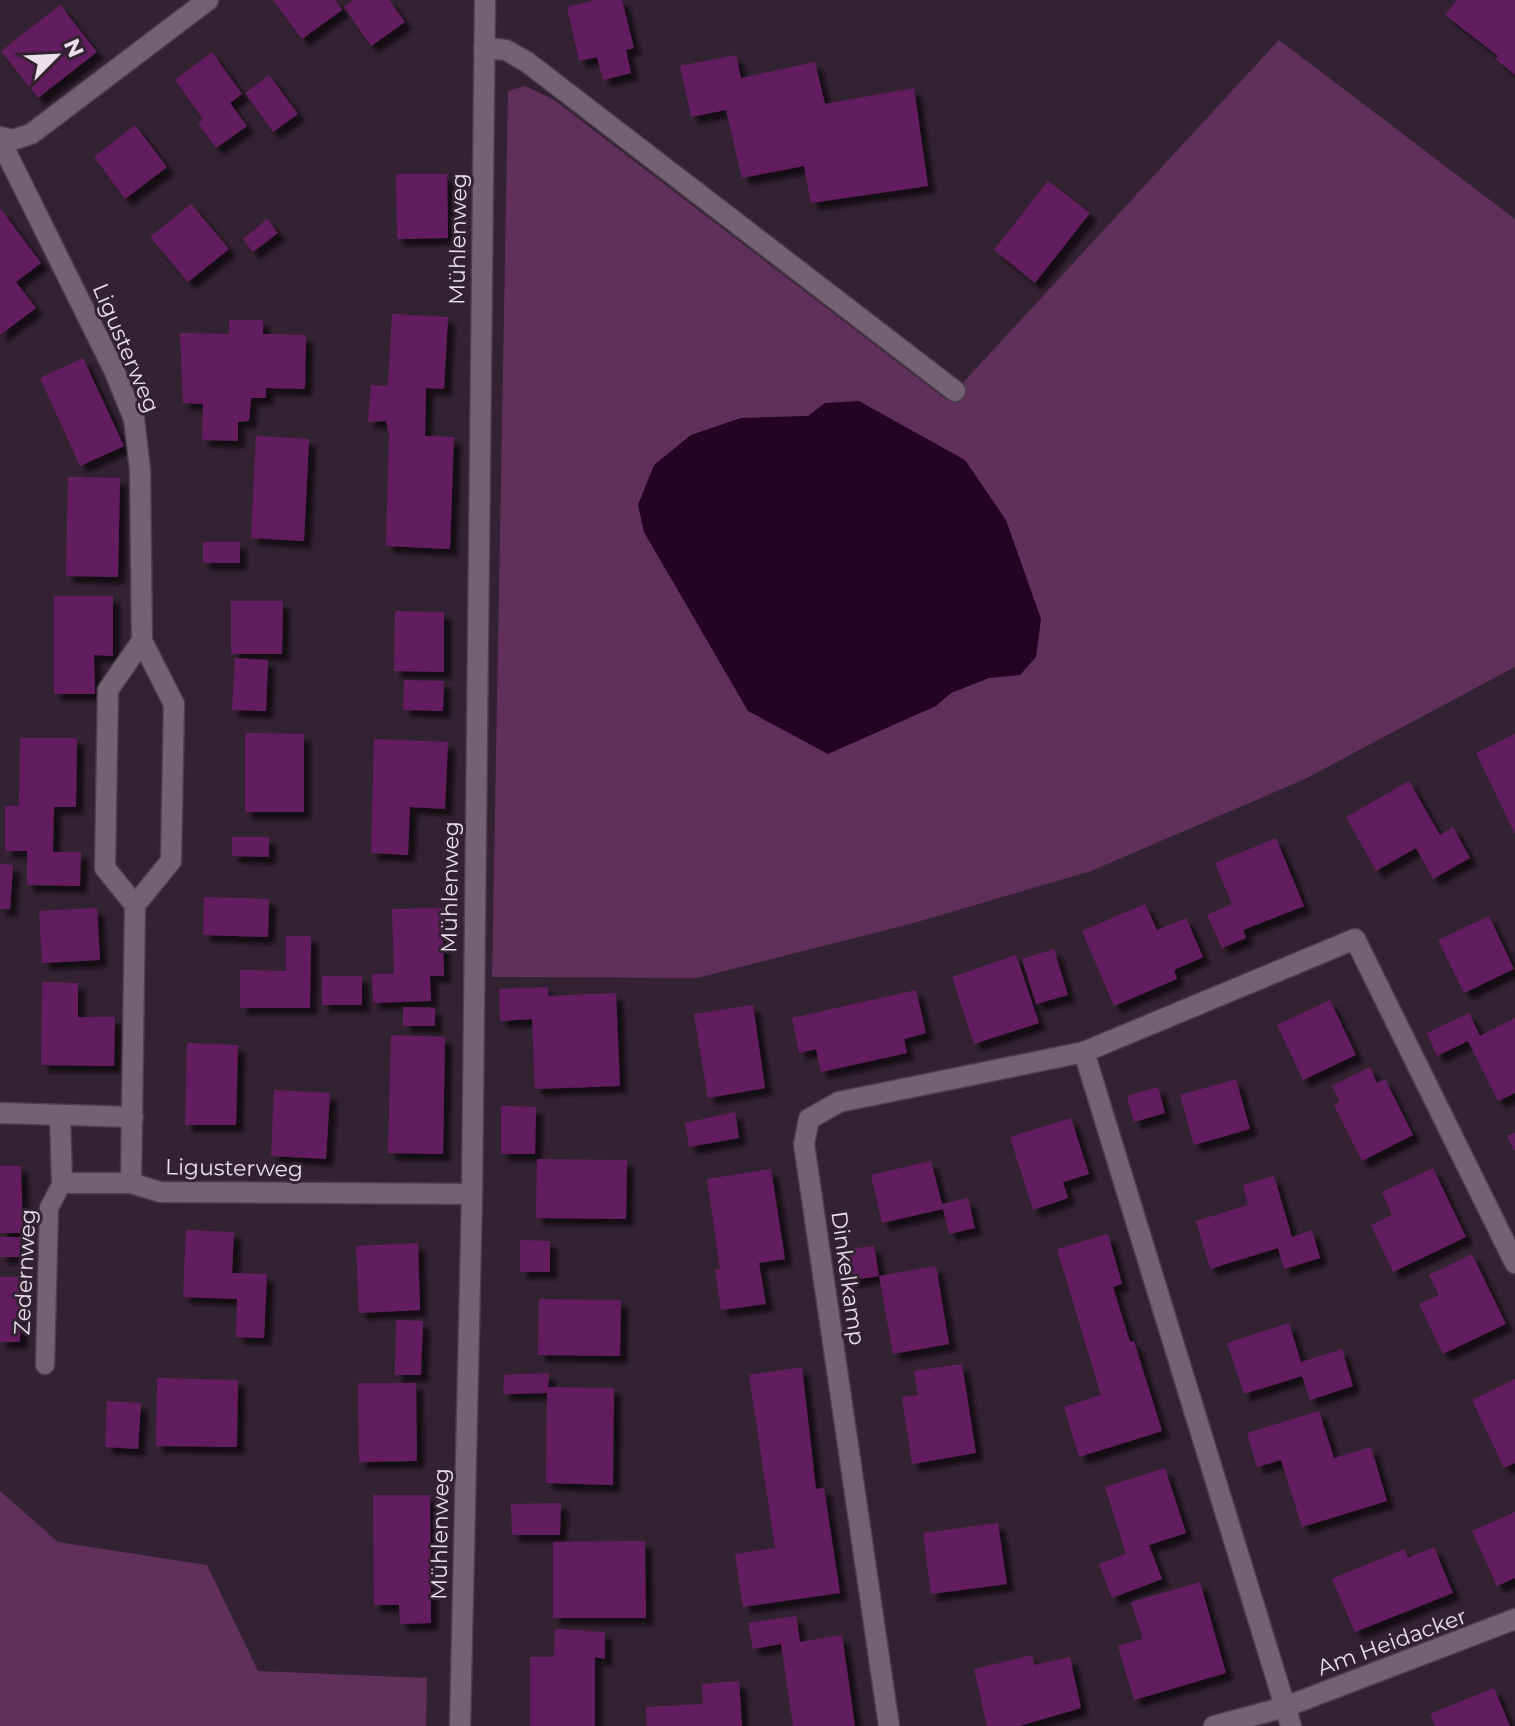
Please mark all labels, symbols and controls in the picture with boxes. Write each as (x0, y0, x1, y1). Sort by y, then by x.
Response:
north arrow (16, 16, 96, 96)
text: N (58, 34, 90, 62)
street label: Mühlenweg (443, 173, 473, 305)
street label: Ligusterweg (87, 279, 165, 417)
street label: Mühlenweg (435, 821, 465, 953)
street label: Ligusterweg (165, 1153, 303, 1183)
street label: Zedernweg (8, 1208, 42, 1336)
street label: Dinkelkamp (825, 1209, 871, 1347)
street label: Mühlenweg (425, 1468, 455, 1600)
street label: Am Heidacker (1314, 1602, 1470, 1682)

